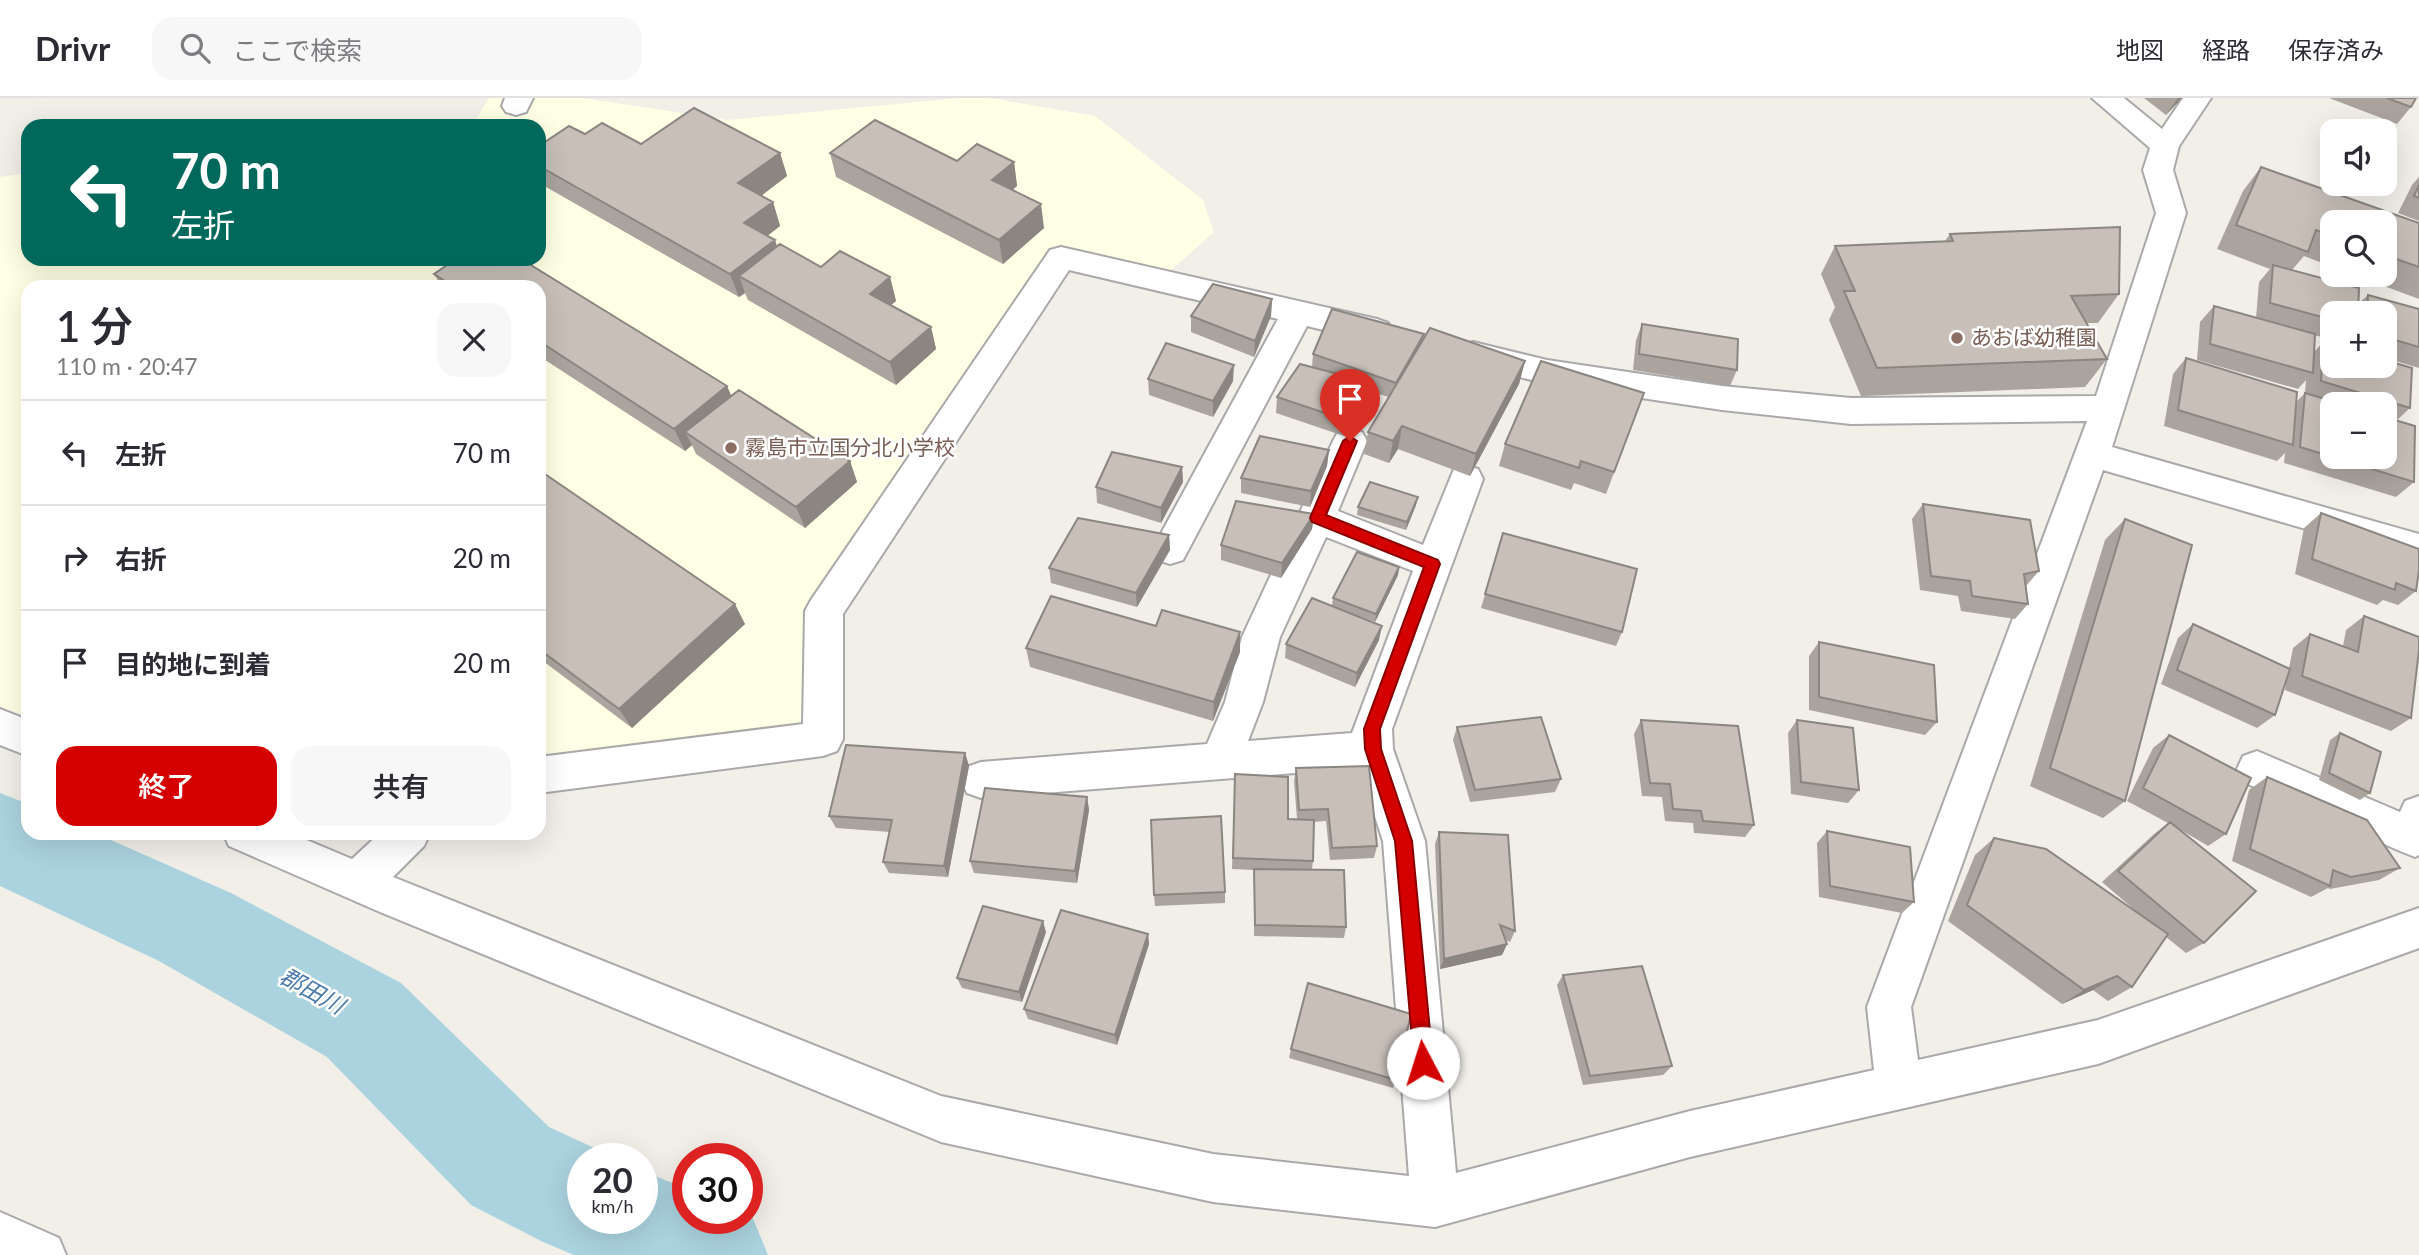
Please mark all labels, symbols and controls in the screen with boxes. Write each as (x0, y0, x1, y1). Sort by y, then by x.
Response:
search box (152, 17, 642, 80)
text: Drivr (35, 28, 110, 68)
icon: search (176, 29, 214, 67)
text: ここで検索 (232, 34, 362, 66)
text: 地図 (2116, 35, 2164, 64)
text: 経路 (2202, 35, 2250, 64)
text: 保存済み (2288, 35, 2384, 64)
map controls (2320, 119, 2397, 469)
button: sound (2320, 119, 2397, 196)
text: 70 m (171, 141, 281, 199)
icon: left (56, 147, 147, 238)
text: 左折 (171, 205, 235, 244)
button: search (2320, 210, 2397, 287)
text: 1 分 (56, 301, 133, 351)
button: + (2320, 301, 2397, 378)
button: close (437, 303, 511, 377)
place label: あおば幼稚園 (1971, 324, 2097, 349)
marker: あおば幼稚園 (1949, 330, 1965, 346)
text: 110 m · 20:47 (56, 352, 198, 380)
pin (1320, 369, 1380, 441)
icon: arrive (1331, 380, 1369, 418)
button: − (2320, 392, 2397, 469)
icon: left (56, 434, 94, 472)
place label: 霧島市立国分北小学校 (745, 434, 955, 459)
text: 70 m (453, 437, 511, 469)
text: 左折 (115, 438, 167, 470)
marker: 霧島市立国分北小学校 (723, 440, 739, 456)
icon: right (56, 539, 94, 577)
text: 20 m (453, 542, 511, 574)
text: 右折 (115, 543, 167, 575)
icon: arrive (56, 644, 94, 682)
text: 20 m (453, 647, 511, 679)
text: 目的地に到着 (115, 648, 271, 680)
button: 終了 (56, 746, 277, 826)
button: 共有 (291, 746, 511, 826)
water label: 郡田川 (276, 961, 352, 1021)
position arrow (1386, 1026, 1460, 1100)
speed limit sign: 30 (672, 1143, 763, 1234)
text: 20 (592, 1158, 633, 1200)
text: km/h (591, 1195, 634, 1217)

